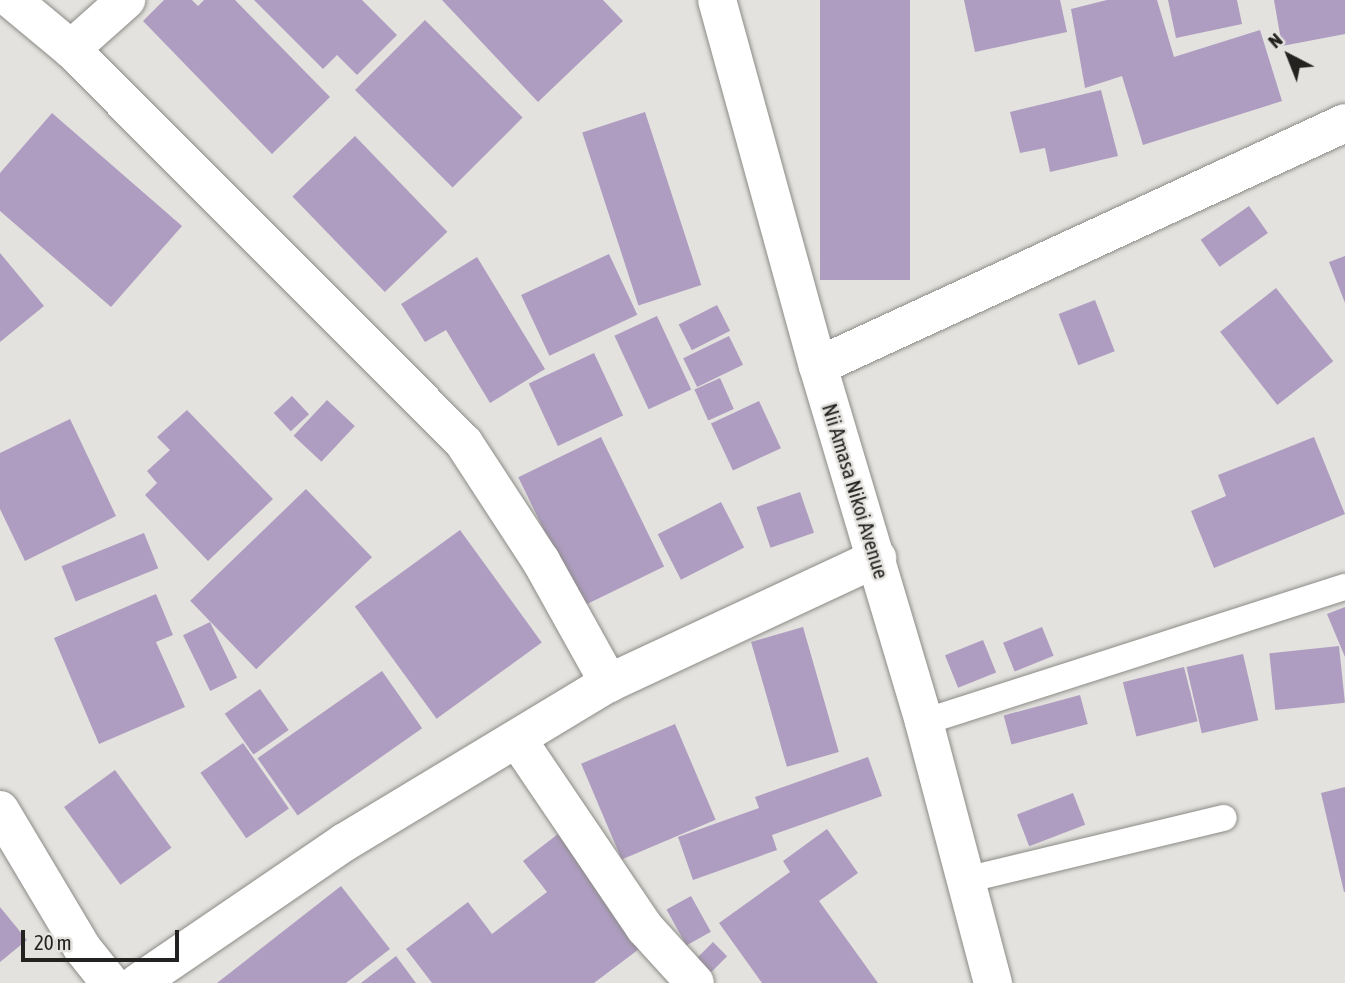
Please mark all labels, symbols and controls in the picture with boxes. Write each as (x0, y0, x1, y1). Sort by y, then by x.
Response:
north arrow (1254, 21, 1324, 91)
text: N (1263, 28, 1286, 52)
street label: Nii Amasa Nikoi Avenue (817, 400, 895, 582)
scale bar (24, 916, 182, 960)
text: 20 m (34, 930, 72, 954)

